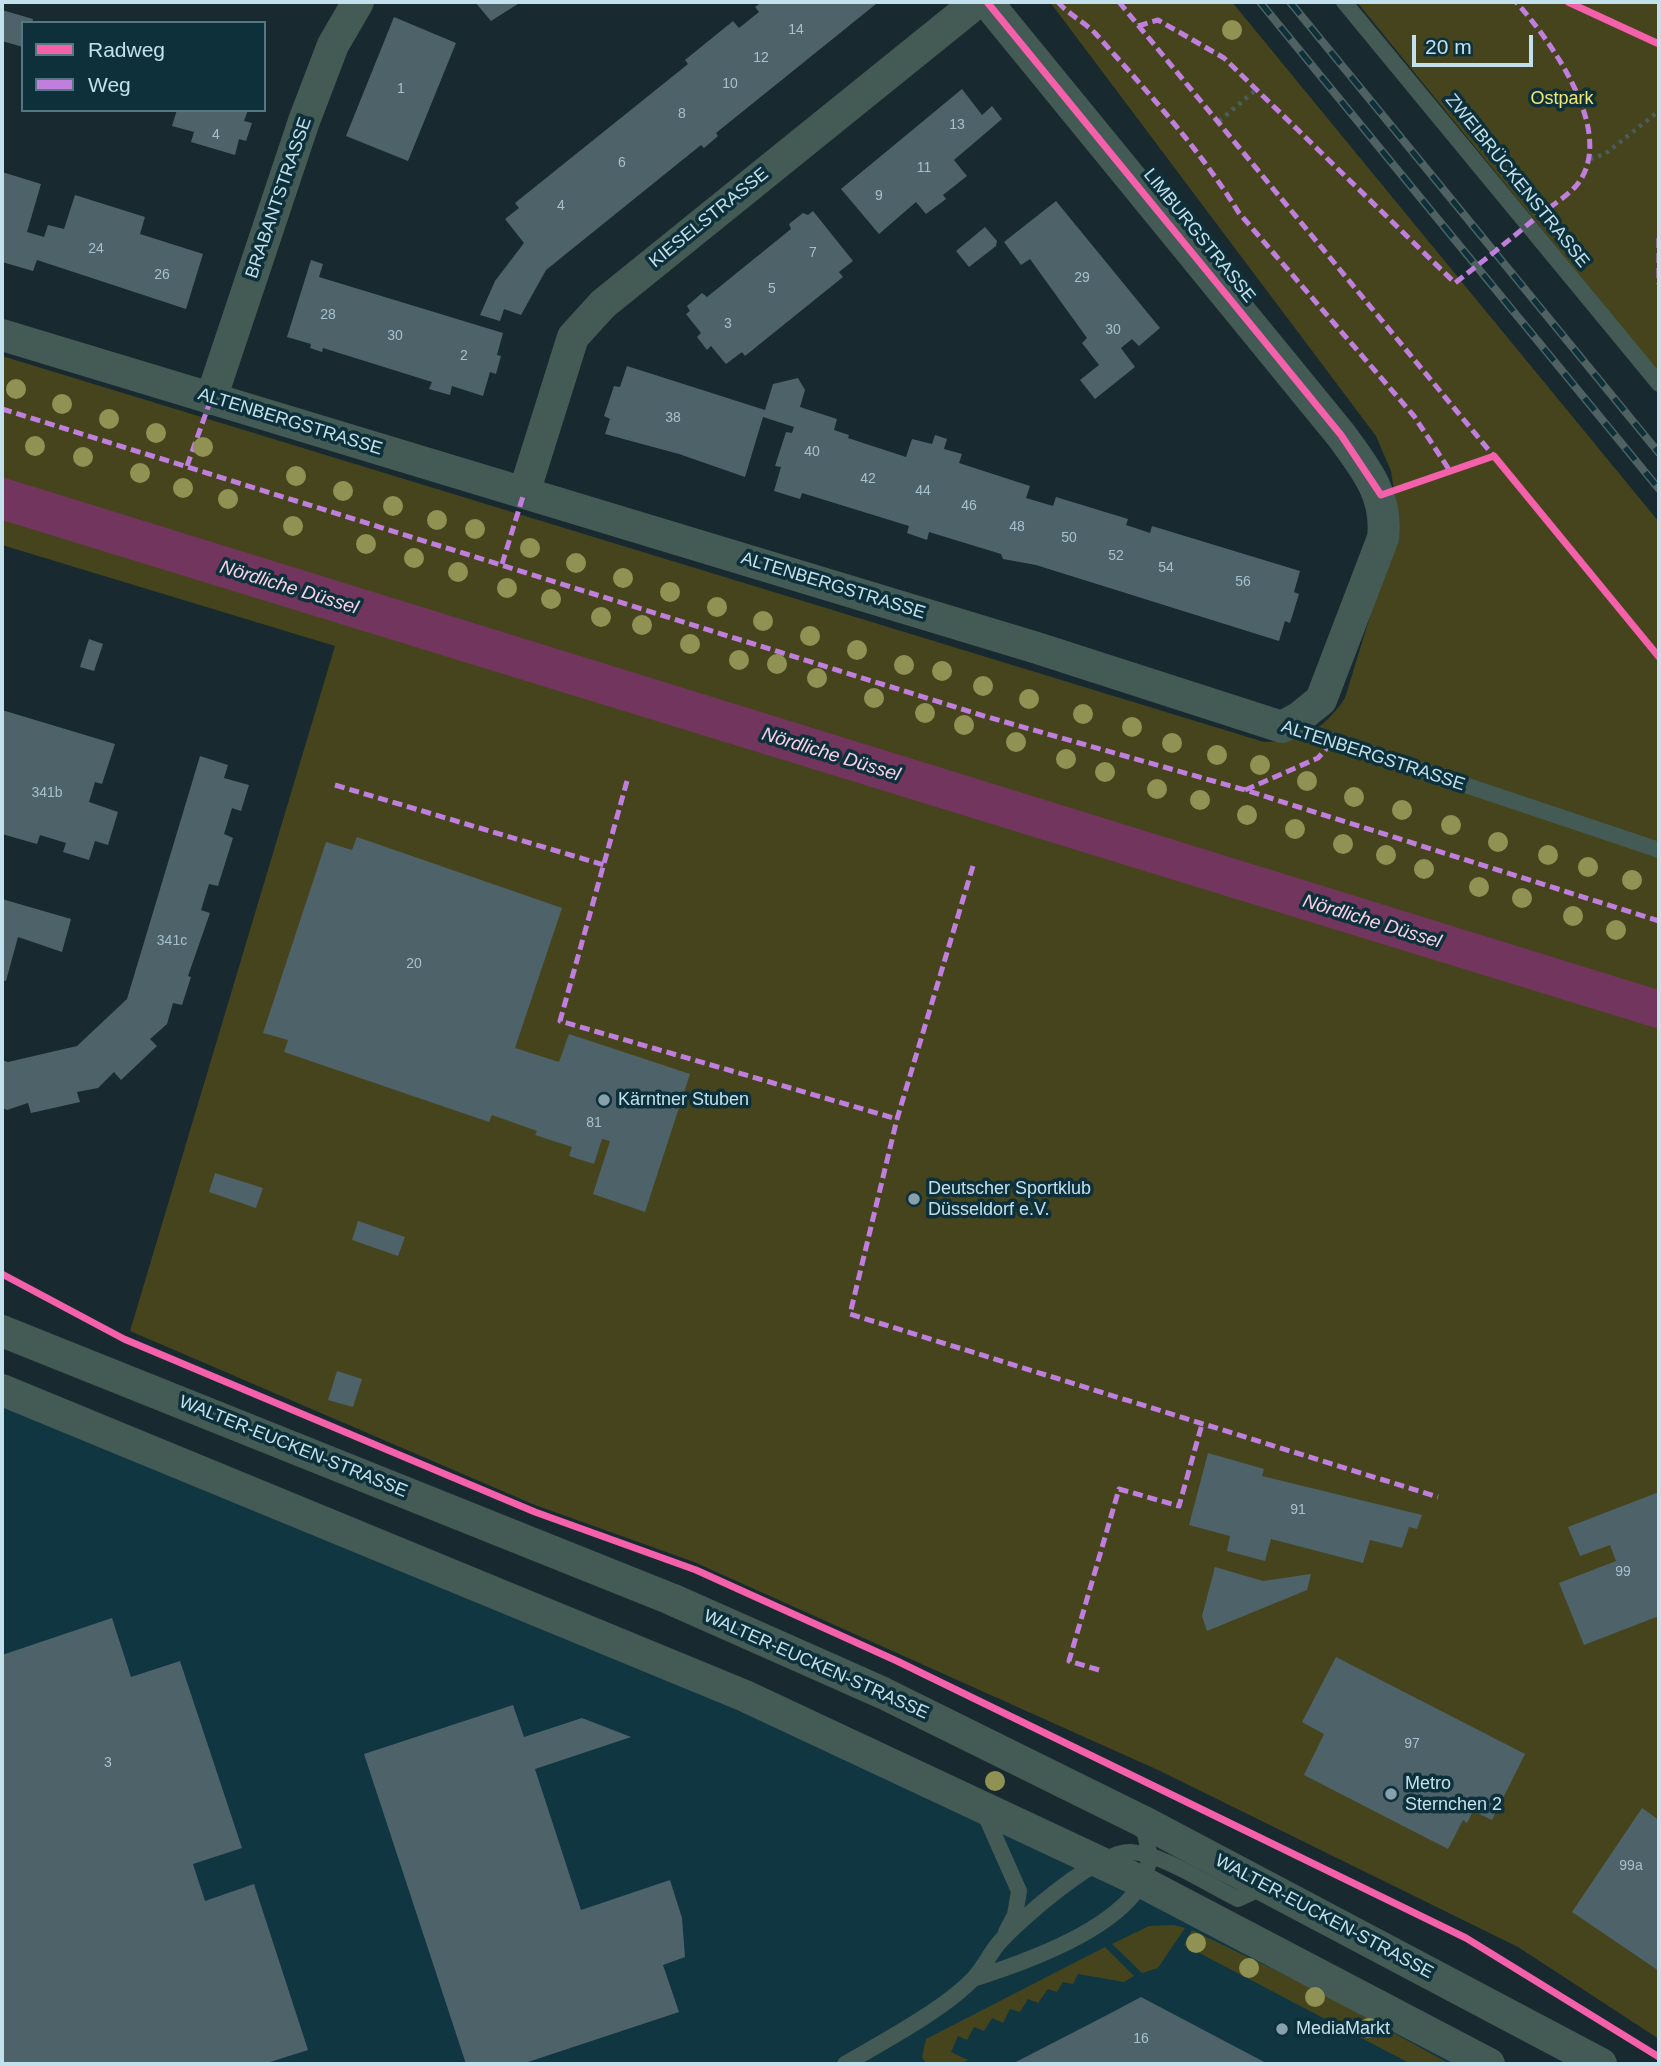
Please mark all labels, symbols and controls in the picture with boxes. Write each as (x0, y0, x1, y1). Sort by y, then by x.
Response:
legend (21, 21, 266, 112)
scale bar (1416, 21, 1537, 65)
house number: 14 (788, 22, 804, 38)
text: 20 m (1425, 35, 1472, 58)
text: Radweg (88, 38, 165, 61)
house number: 12 (753, 50, 769, 66)
text: Weg (88, 73, 131, 96)
house number: 10 (722, 76, 738, 92)
house number: 1 (397, 81, 405, 97)
park label: Ostpark (1530, 88, 1594, 110)
street label: ZWEIBRÜCKENSTRASSE (1440, 90, 1594, 272)
house number: 8 (678, 106, 686, 122)
street label: BRABANTSTRASSE (241, 115, 317, 281)
house number: 13 (949, 117, 965, 133)
house number: 4 (212, 127, 220, 143)
house number: 6 (618, 155, 626, 171)
house number: 11 (917, 160, 931, 176)
street label: KIESELSTRASSE (645, 163, 773, 273)
street label: LIMBURGSTRASSE (1138, 165, 1260, 307)
house number: 9 (875, 188, 883, 204)
house number: 4 (557, 198, 565, 214)
house number: 24 (88, 241, 104, 257)
house number: 7 (809, 245, 817, 261)
house number: 26 (154, 267, 170, 283)
house number: 29 (1074, 270, 1090, 286)
house number: 5 (768, 281, 776, 297)
house number: 28 (320, 307, 336, 323)
house number: 3 (724, 316, 732, 332)
house number: 30 (1105, 322, 1121, 338)
house number: 30 (387, 328, 403, 344)
house number: 2 (460, 348, 468, 364)
street label: ALTENBERGSTRASSE (195, 384, 385, 460)
house number: 38 (665, 410, 681, 426)
house number: 40 (804, 444, 820, 460)
house number: 42 (860, 471, 876, 487)
house number: 44 (915, 483, 931, 499)
house number: 46 (961, 498, 977, 514)
house number: 48 (1009, 519, 1025, 535)
house number: 50 (1061, 530, 1077, 546)
street label: ALTENBERGSTRASSE (738, 548, 928, 624)
house number: 52 (1108, 548, 1124, 564)
water label: Nördliche Düssel (217, 556, 361, 620)
house number: 54 (1158, 560, 1174, 576)
house number: 56 (1235, 574, 1251, 590)
street label: ALTENBERGSTRASSE (1278, 716, 1468, 796)
water label: Nördliche Düssel (759, 723, 903, 787)
house number: 341b (31, 785, 63, 801)
water label: Nördliche Düssel (1300, 890, 1444, 954)
house number: 341c (157, 933, 187, 949)
house number: 20 (406, 956, 422, 972)
place label: Kärntner Stuben (618, 1089, 749, 1111)
marker: Kärntner Stuben (596, 1092, 612, 1108)
house number: 81 (586, 1115, 602, 1131)
place label: Deutscher Sportklub Düsseldorf e.V. (928, 1178, 1091, 1220)
marker: Deutscher Sportklub Düsseldorf e.V. (906, 1191, 922, 1207)
street label: WALTER-EUCKEN-STRASSE (176, 1391, 410, 1503)
house number: 91 (1290, 1502, 1306, 1518)
house number: 99 (1615, 1564, 1631, 1580)
street label: WALTER-EUCKEN-STRASSE (700, 1606, 932, 1724)
house number: 97 (1404, 1736, 1420, 1752)
house number: 3 (104, 1755, 112, 1771)
place label: Metro Sternchen 2 (1405, 1773, 1502, 1816)
marker: Metro Sternchen 2 (1383, 1786, 1399, 1802)
street label: WALTER-EUCKEN-STRASSE (1211, 1850, 1437, 1984)
house number: 99a (1619, 1858, 1643, 1874)
place label: MediaMarkt (1296, 2018, 1390, 2040)
marker: MediaMarkt (1274, 2021, 1290, 2037)
house number: 16 (1133, 2031, 1149, 2047)

